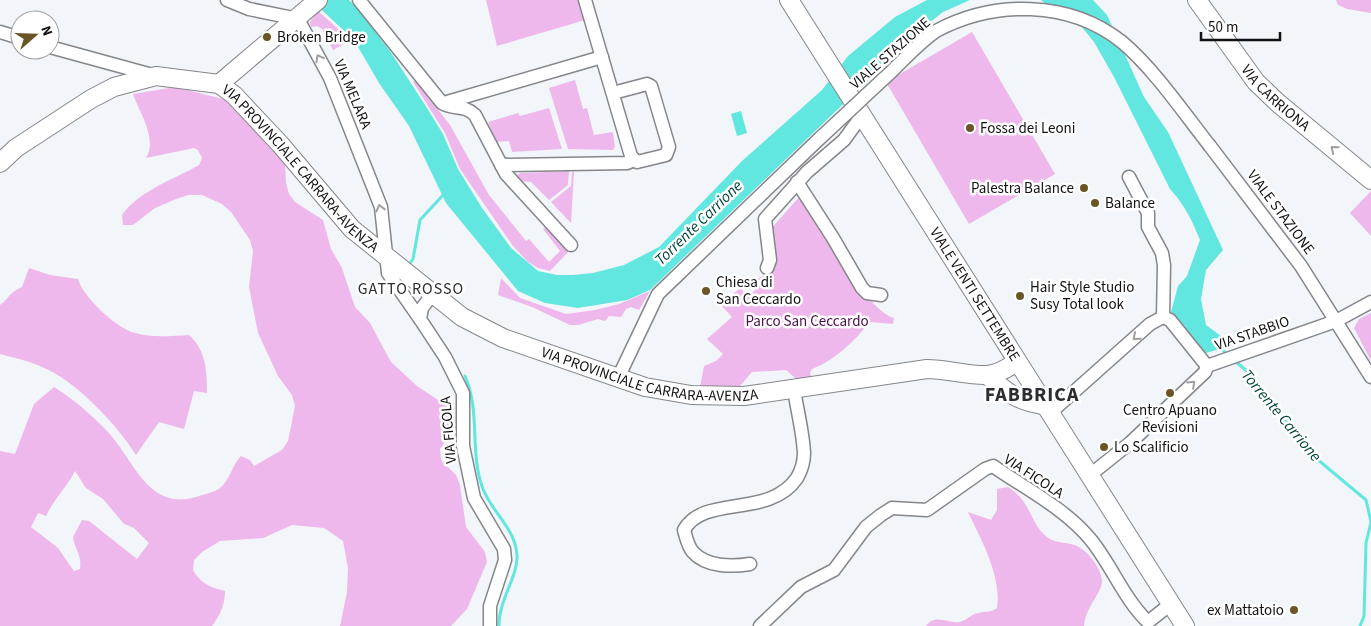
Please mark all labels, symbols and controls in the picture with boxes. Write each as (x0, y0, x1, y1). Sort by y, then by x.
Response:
north arrow (10, 10, 60, 60)
scale bar (1201, 10, 1280, 42)
street label: VIALE STAZIONE (845, 12, 935, 94)
text: 50 m (1208, 17, 1238, 38)
text: N (35, 23, 57, 39)
place label: Broken Bridge (277, 27, 366, 48)
marker: Broken Bridge (261, 31, 273, 43)
one-way arrow (316, 54, 326, 63)
street label: VIA MELARA (328, 56, 377, 133)
street label: VIA CARRIONA (1236, 61, 1315, 137)
street label: VIA PROVINCIALE CARRARA-AVENZA (218, 80, 384, 258)
place label: Fossa dei Leoni (980, 118, 1075, 139)
marker: Fossa dei Leoni (964, 122, 976, 134)
one-way arrow (1331, 146, 1340, 154)
street label: VIALE STAZIONE (1242, 166, 1319, 259)
water label: Torrente Carrione (650, 175, 748, 270)
place label: Palestra Balance (971, 178, 1074, 199)
marker: Palestra Balance (1078, 182, 1090, 194)
place label: Balance (1105, 193, 1155, 214)
marker: Balance (1089, 197, 1101, 209)
one-way arrow (375, 204, 386, 213)
street label: VIALE VENTI SETTEMBRE (924, 223, 1025, 365)
place label: Chiesa di San Ceccardo (716, 272, 801, 310)
place label: Hair Style Studio Susy Total look (1030, 277, 1134, 315)
district label: GATTO ROSSO (358, 278, 464, 300)
marker: Chiesa di San Ceccardo (700, 285, 712, 297)
marker: Hair Style Studio Susy Total look (1014, 290, 1026, 302)
park label: Parco San Ceccardo (745, 311, 869, 332)
street label: VIA STABBIO (1212, 311, 1292, 356)
one-way arrow (1132, 332, 1141, 341)
street label: VIA PROVINCIALE CARRARA-AVENZA (538, 342, 760, 407)
water label: Torrente Carrione (1236, 365, 1327, 467)
district label: FABBRICA (985, 381, 1079, 409)
one-way arrow (1187, 381, 1196, 390)
marker: Centro Apuano Revisioni (1164, 387, 1176, 399)
street label: VIA FICOLA (435, 394, 462, 465)
place label: Centro Apuano Revisioni (1123, 400, 1217, 438)
place label: Lo Scalificio (1114, 437, 1189, 458)
marker: Lo Scalificio (1098, 441, 1110, 453)
street label: VIA FICOLA (1000, 449, 1069, 504)
place label: ex Mattatoio (1207, 600, 1284, 621)
marker: ex Mattatoio (1288, 604, 1300, 616)

